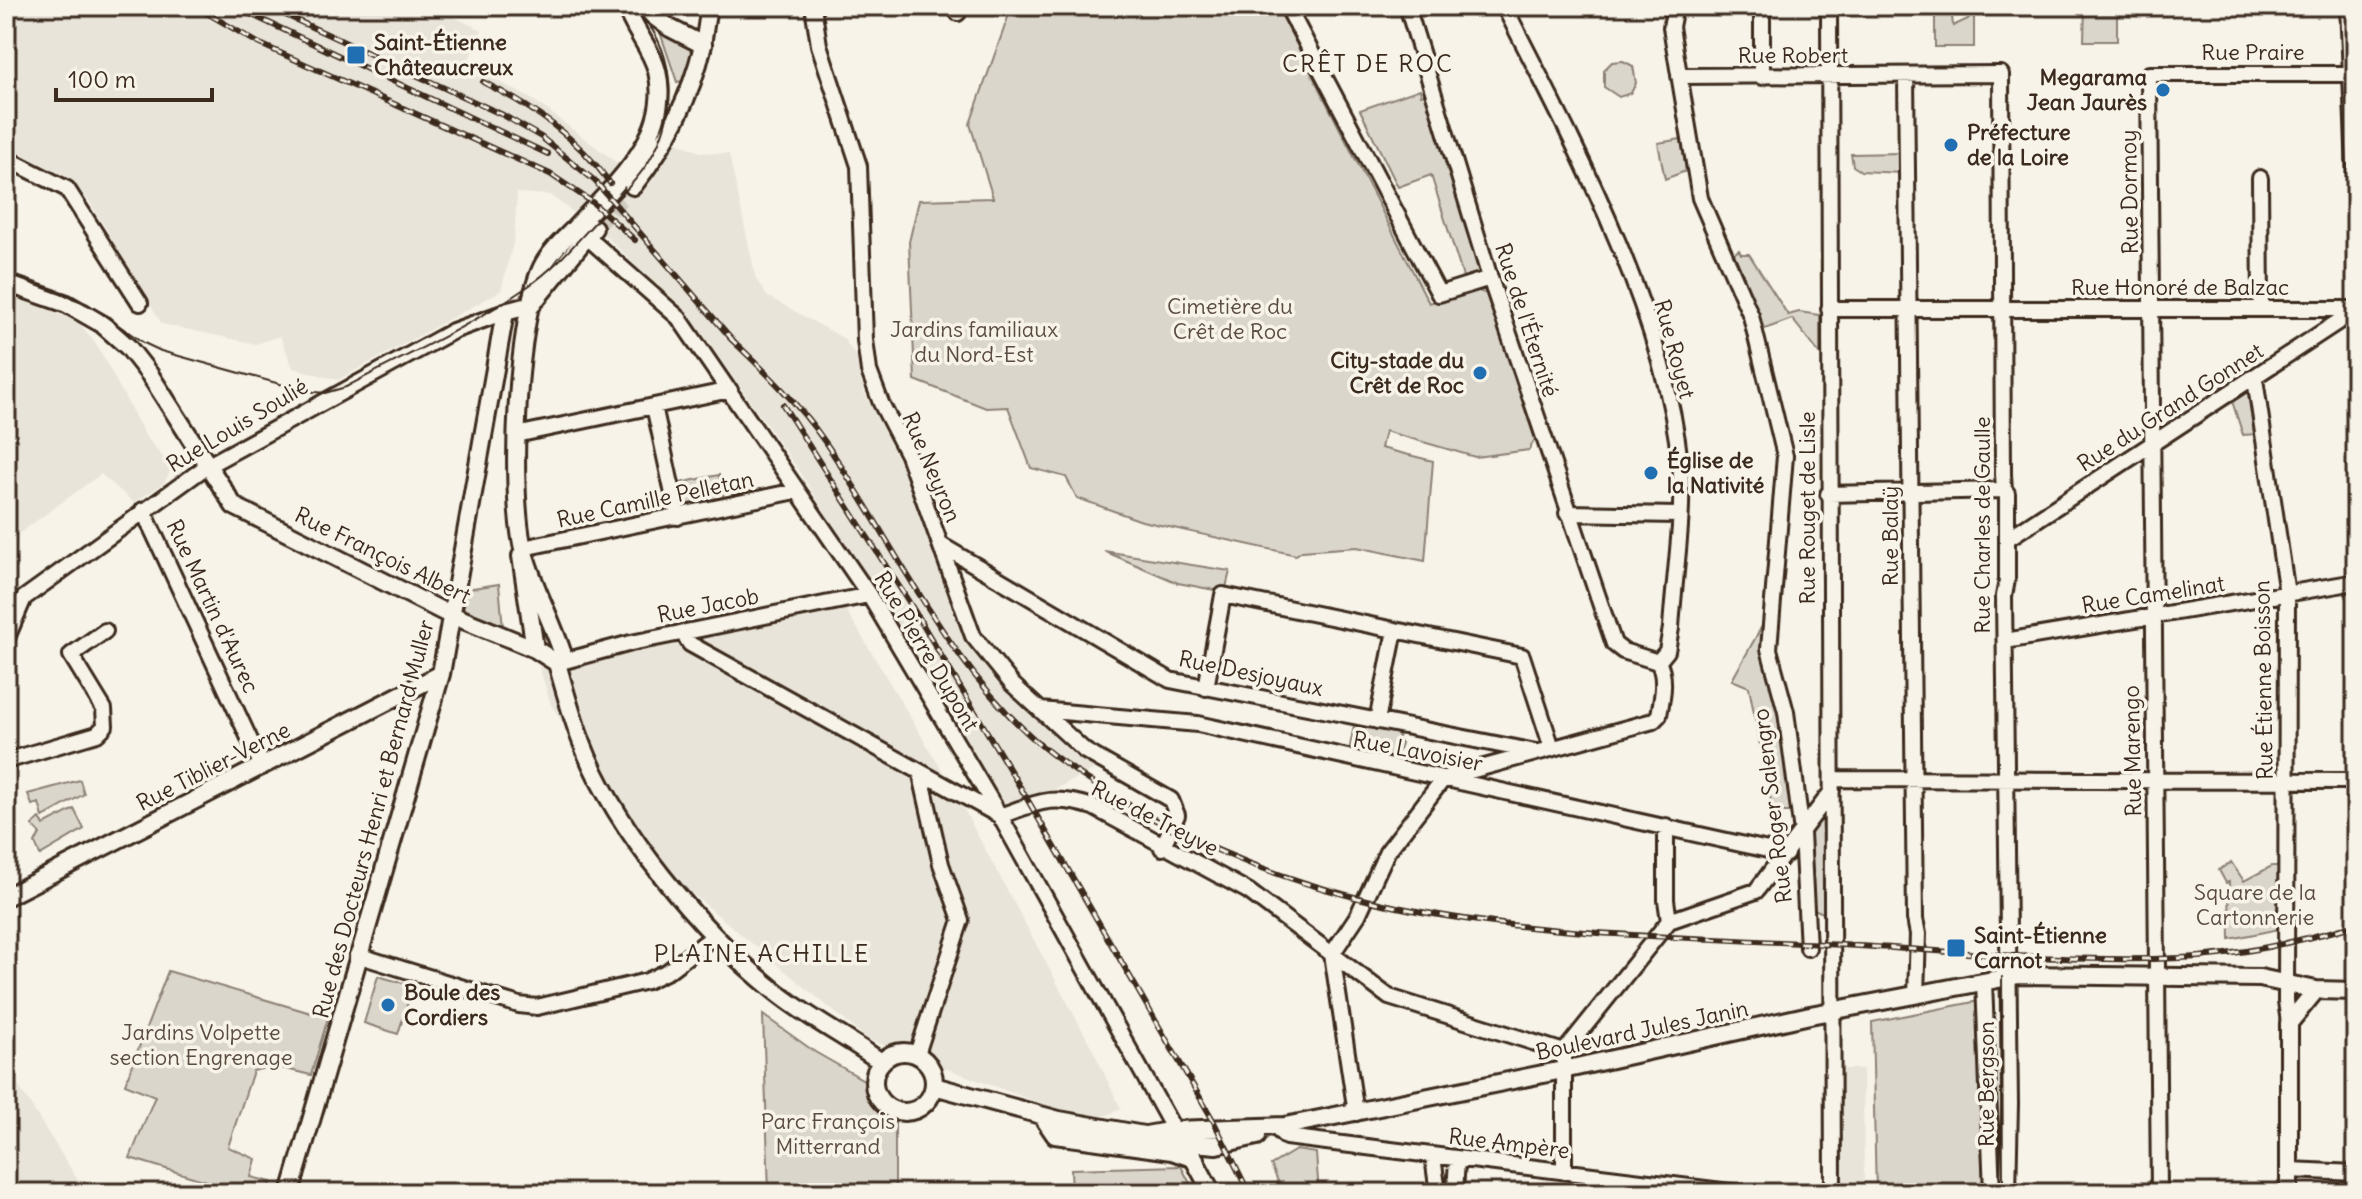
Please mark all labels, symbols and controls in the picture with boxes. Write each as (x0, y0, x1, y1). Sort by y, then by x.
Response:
place label: Saint-Étienne Châteaucreux (374, 28, 513, 81)
street label: Rue Praire (2201, 38, 2305, 66)
street label: Rue Robert (1738, 41, 1848, 69)
marker: Saint-Étienne Châteaucreux (345, 44, 367, 66)
district label: CRÊT DE ROC (1282, 48, 1454, 78)
scale bar (56, 52, 212, 102)
place label: Megarama Jean Jaurès (2027, 63, 2147, 116)
text: 100 m (68, 64, 136, 94)
marker: Megarama Jean Jaurès (2154, 81, 2172, 99)
place label: Préfecture de la Loire (1967, 118, 2071, 171)
street label: Rue Dormoy (2114, 129, 2144, 255)
marker: Préfecture de la Loire (1942, 136, 1960, 154)
street label: Rue de l'Éternité (1489, 240, 1565, 400)
street label: Rue Honoré de Balzac (2071, 273, 2289, 301)
park label: Cimetière du Crêt de Roc (1167, 292, 1293, 345)
street label: Rue Royet (1648, 296, 1702, 402)
park label: Jardins familiaux du Nord-Est (890, 315, 1058, 368)
street label: Rue du Grand Gonnet (2072, 336, 2268, 478)
place label: City-stade du Crêt de Roc (1330, 346, 1464, 399)
marker: City-stade du Crêt de Roc (1471, 364, 1489, 382)
street label: Rue Louis Soulié (161, 372, 313, 478)
street label: Rue Neyron (896, 408, 968, 526)
street label: Rue Rouget de Lisle (1793, 411, 1821, 605)
street label: Rue Charles de Gaulle (1968, 416, 1996, 634)
place label: Église de la Nativité (1667, 446, 1764, 499)
street label: Rue Camille Pelletan (554, 464, 756, 534)
marker: Église de la Nativité (1642, 464, 1660, 482)
street label: Rue Balaÿ (1876, 486, 1904, 586)
street label: Rue François Albert (290, 500, 476, 610)
street label: Rue Martin d'Aurec (161, 515, 265, 697)
street label: Rue Pierre Dupont (868, 566, 986, 736)
street label: Rue Camelinat (2080, 569, 2226, 619)
street label: Rue Étienne Boisson (2247, 580, 2279, 780)
street label: Rue Jacob (655, 581, 761, 629)
street label: Rue des Docteurs Henri et Bernard Muller (306, 617, 440, 1021)
street label: Rue Desjoyaux (1176, 644, 1326, 702)
street label: Rue Marengo (2117, 685, 2147, 817)
street label: Rue Roger Salengro (1746, 707, 1798, 905)
street label: Rue Tiblier-Verne (131, 715, 295, 817)
street label: Rue Lavoisier (1351, 725, 1485, 777)
street label: Rue de Treyve (1087, 774, 1223, 862)
park label: Square de la Cartonnerie (2194, 878, 2316, 931)
place label: Saint-Étienne Carnot (1974, 921, 2107, 974)
marker: Saint-Étienne Carnot (1945, 937, 1967, 959)
district label: PLAINE ACHILLE (654, 938, 870, 968)
place label: Boule des Cordiers (404, 978, 500, 1031)
street label: Boulevard Jules Janin (1533, 994, 1751, 1066)
marker: Boule des Cordiers (379, 996, 397, 1014)
park label: Jardins Volpette section Engrenage (109, 1018, 293, 1071)
street label: Rue Bergson (1972, 1021, 2000, 1147)
park label: Parc François Mitterrand (761, 1107, 895, 1160)
street label: Rue Ampère (1447, 1122, 1571, 1164)

